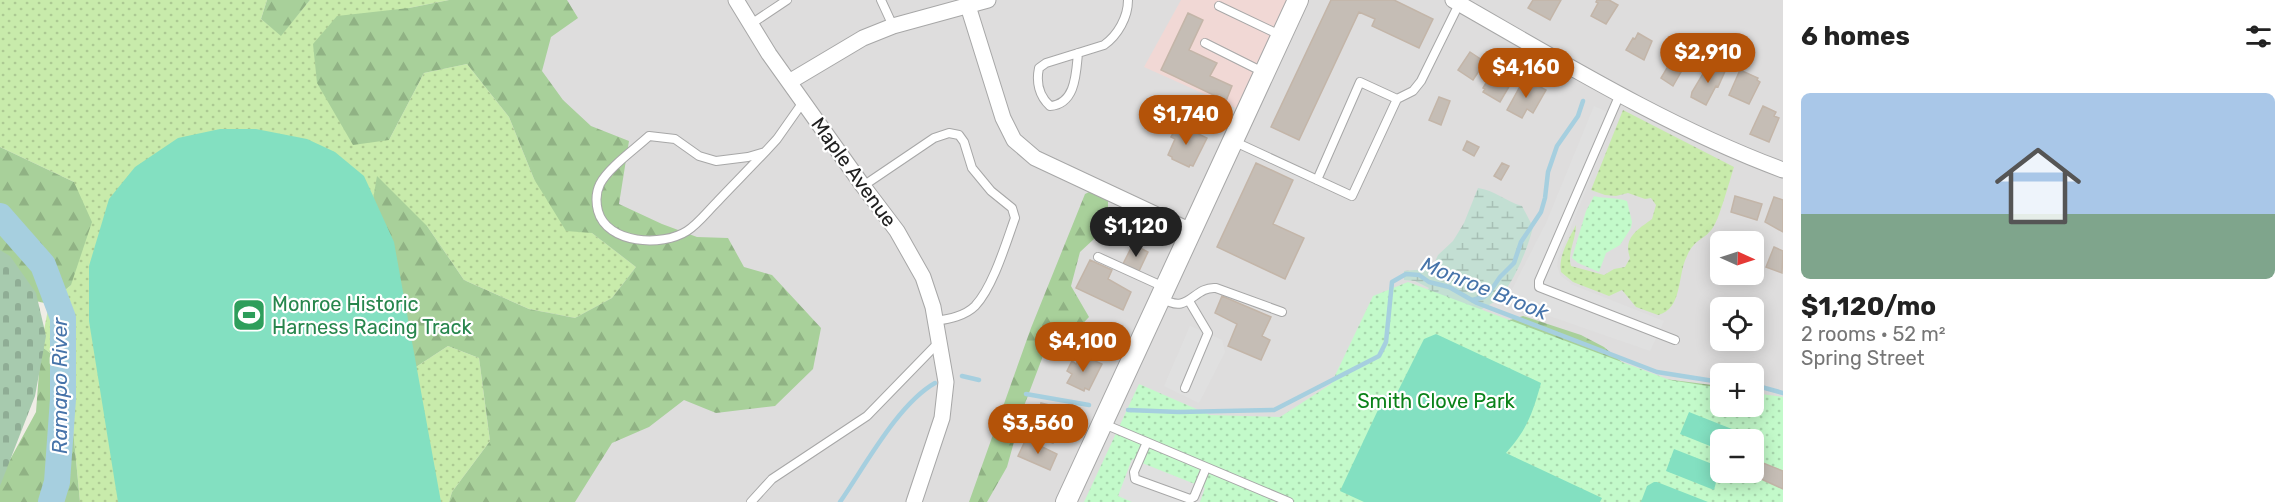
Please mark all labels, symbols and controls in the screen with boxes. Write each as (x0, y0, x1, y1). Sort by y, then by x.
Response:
icon: filters (2242, 20, 2275, 53)
text: 6 homes (1801, 21, 1910, 52)
pin: $2,910 (1659, 33, 1757, 84)
text: $2,910 (1674, 40, 1742, 64)
pin: $4,160 (1477, 48, 1575, 99)
text: $4,160 (1492, 55, 1560, 79)
pin: $1,740 (1137, 95, 1235, 146)
text: $1,740 (1153, 102, 1219, 126)
street label: Maple Avenue (806, 113, 902, 231)
icon: home (1984, 132, 2092, 240)
pin: $1,120 (1087, 207, 1185, 258)
text: $1,120 (1104, 214, 1168, 238)
north arrow (1710, 231, 1764, 285)
map controls (1710, 231, 1764, 483)
water label: Monroe Brook (1418, 251, 1553, 325)
text: $1,120/mo (1801, 291, 1936, 322)
place label: Monroe Historic Harness Racing Track (272, 292, 472, 339)
sports icon: Monroe Historic Harness Racing Track (231, 297, 267, 333)
button: locate (1710, 297, 1764, 351)
water label: Ramapo River (47, 317, 72, 454)
pin: $4,100 (1034, 322, 1132, 373)
text: 2 rooms · 52 m² (1801, 322, 1946, 346)
text: $4,100 (1049, 329, 1117, 353)
text: Spring Street (1801, 346, 1925, 370)
button: + (1710, 363, 1764, 417)
park label: Smith Clove Park (1357, 389, 1516, 413)
pin: $3,560 (989, 404, 1087, 455)
text: $3,560 (1002, 411, 1074, 435)
button: − (1710, 429, 1764, 483)

